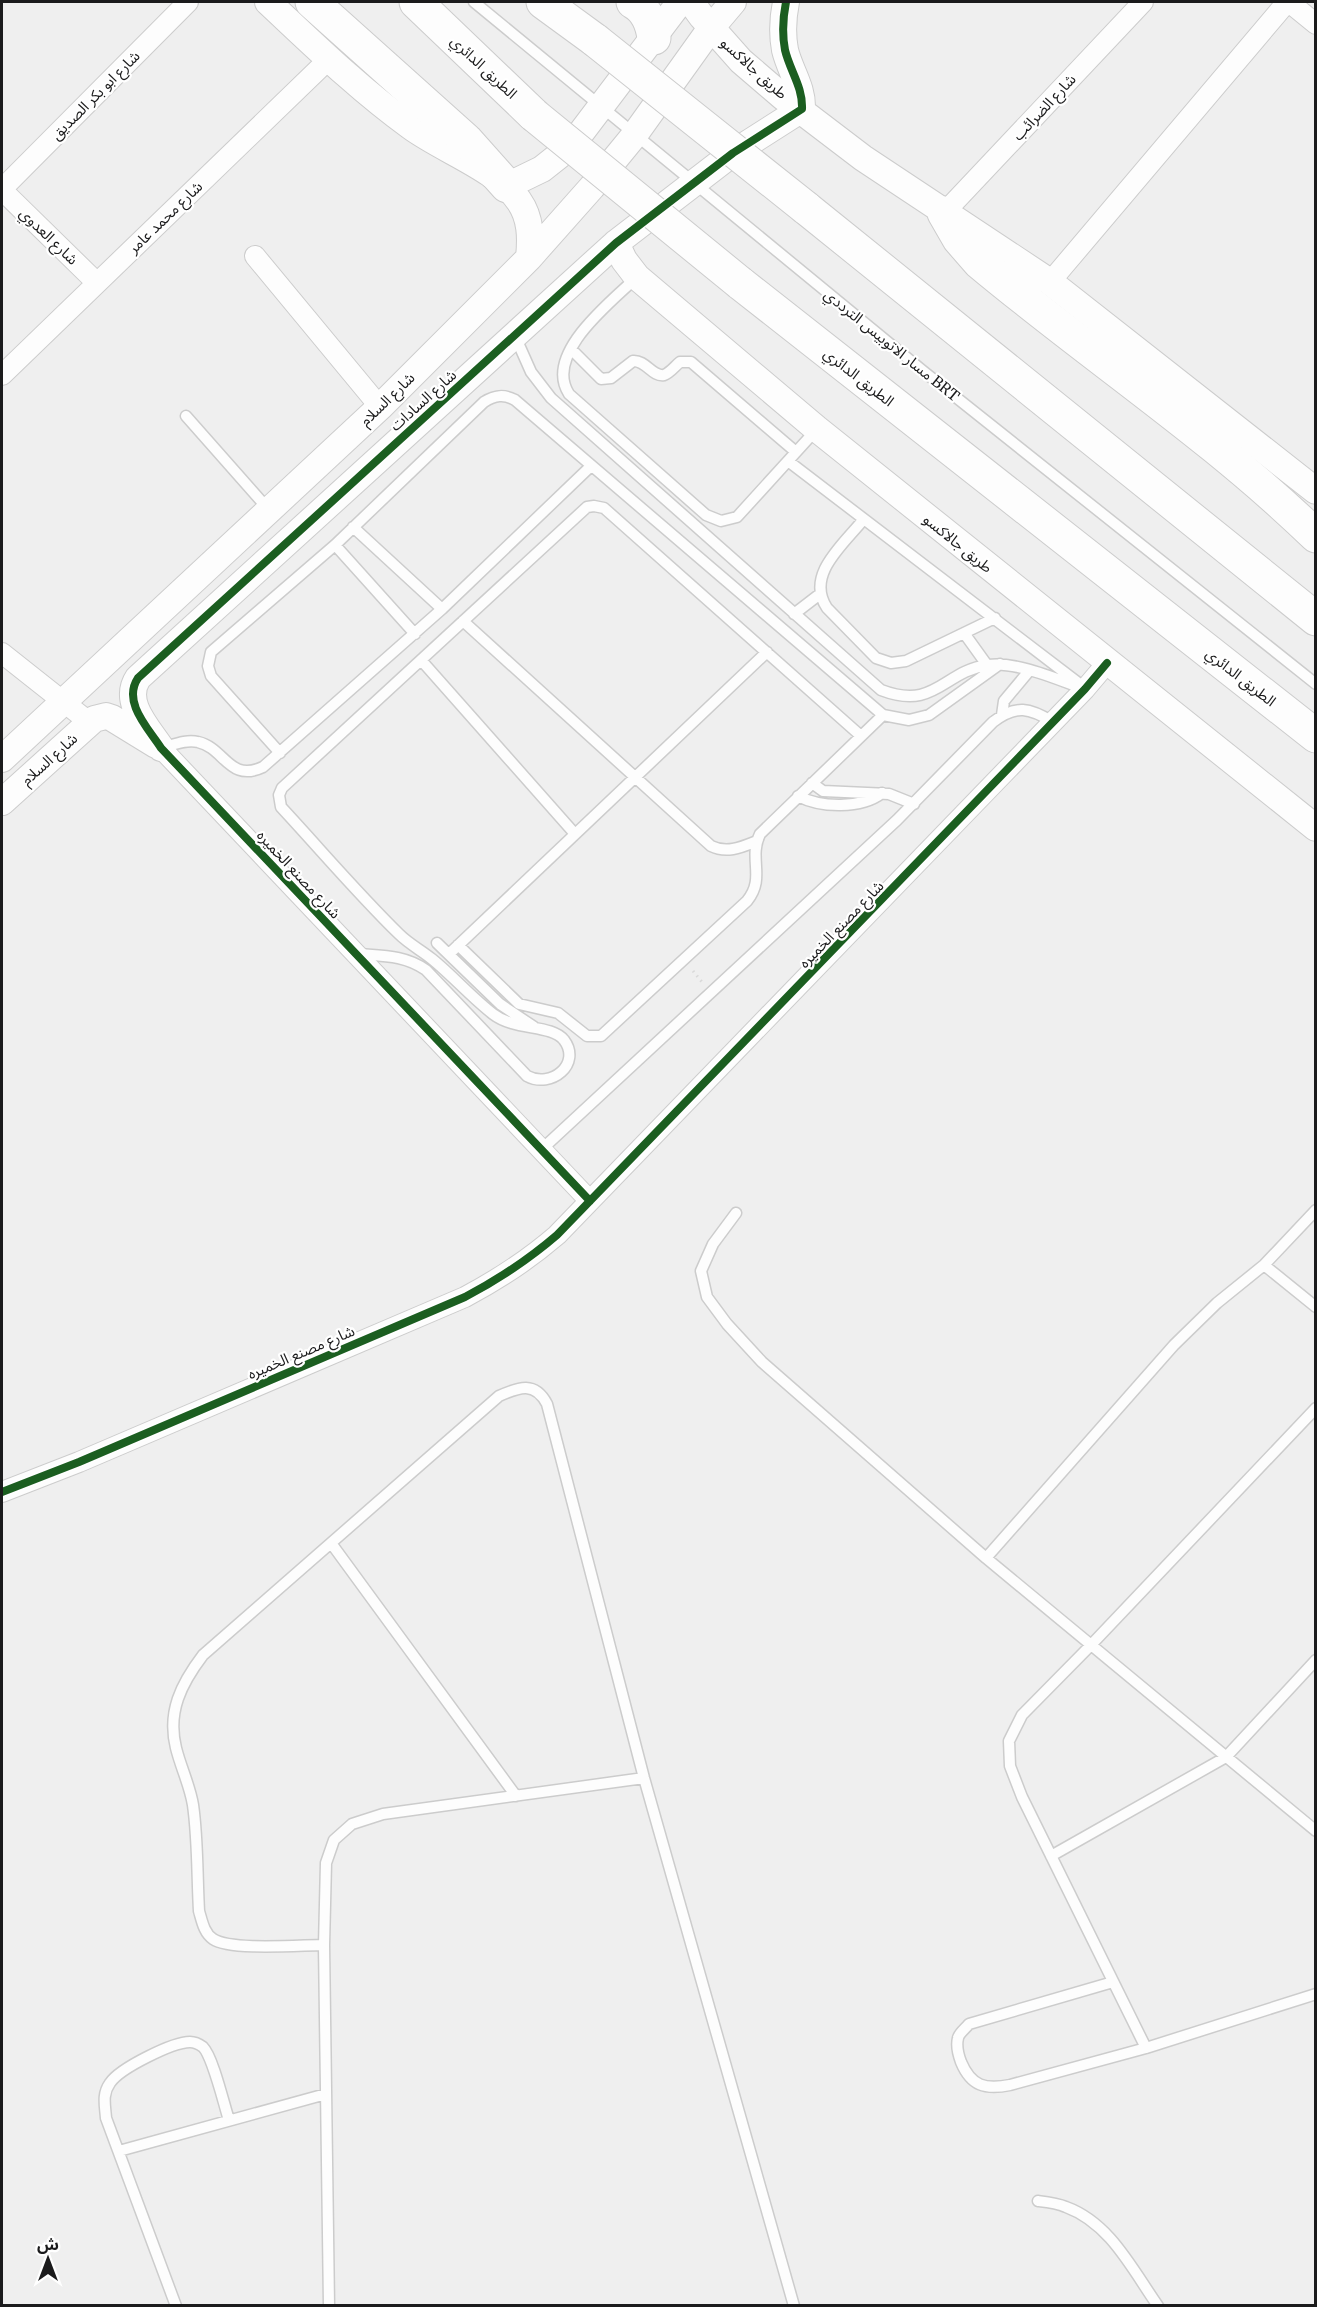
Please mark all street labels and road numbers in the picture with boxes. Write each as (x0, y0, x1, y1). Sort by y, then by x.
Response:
street label: الطريق الدائري (445, 31, 521, 104)
street label: طريق جالاكسو (716, 33, 791, 104)
street label: شارع ابو بكر الصديق (46, 46, 146, 146)
street label: شارع الضرائب (1008, 70, 1082, 146)
street label: شارع محمد عامر (123, 177, 208, 260)
street label: شارع العدوي (14, 203, 82, 271)
street label: مسار الاتوبيس الترددي BRT (819, 285, 964, 408)
street label: الطريق الدائري (818, 344, 898, 412)
street label: شارع السادات (386, 365, 462, 437)
street label: شارع السلام (355, 368, 421, 432)
street label: طريق جالاكسو (919, 509, 997, 578)
street label: الطريق الدائري (1200, 644, 1280, 712)
street label: شارع السلام (17, 729, 83, 791)
street label: شارع مصنع الخميره (251, 826, 345, 924)
street label: شارع مصنع الخميره (794, 876, 890, 974)
street label: شارع مصنع الخميره (245, 1321, 359, 1386)

